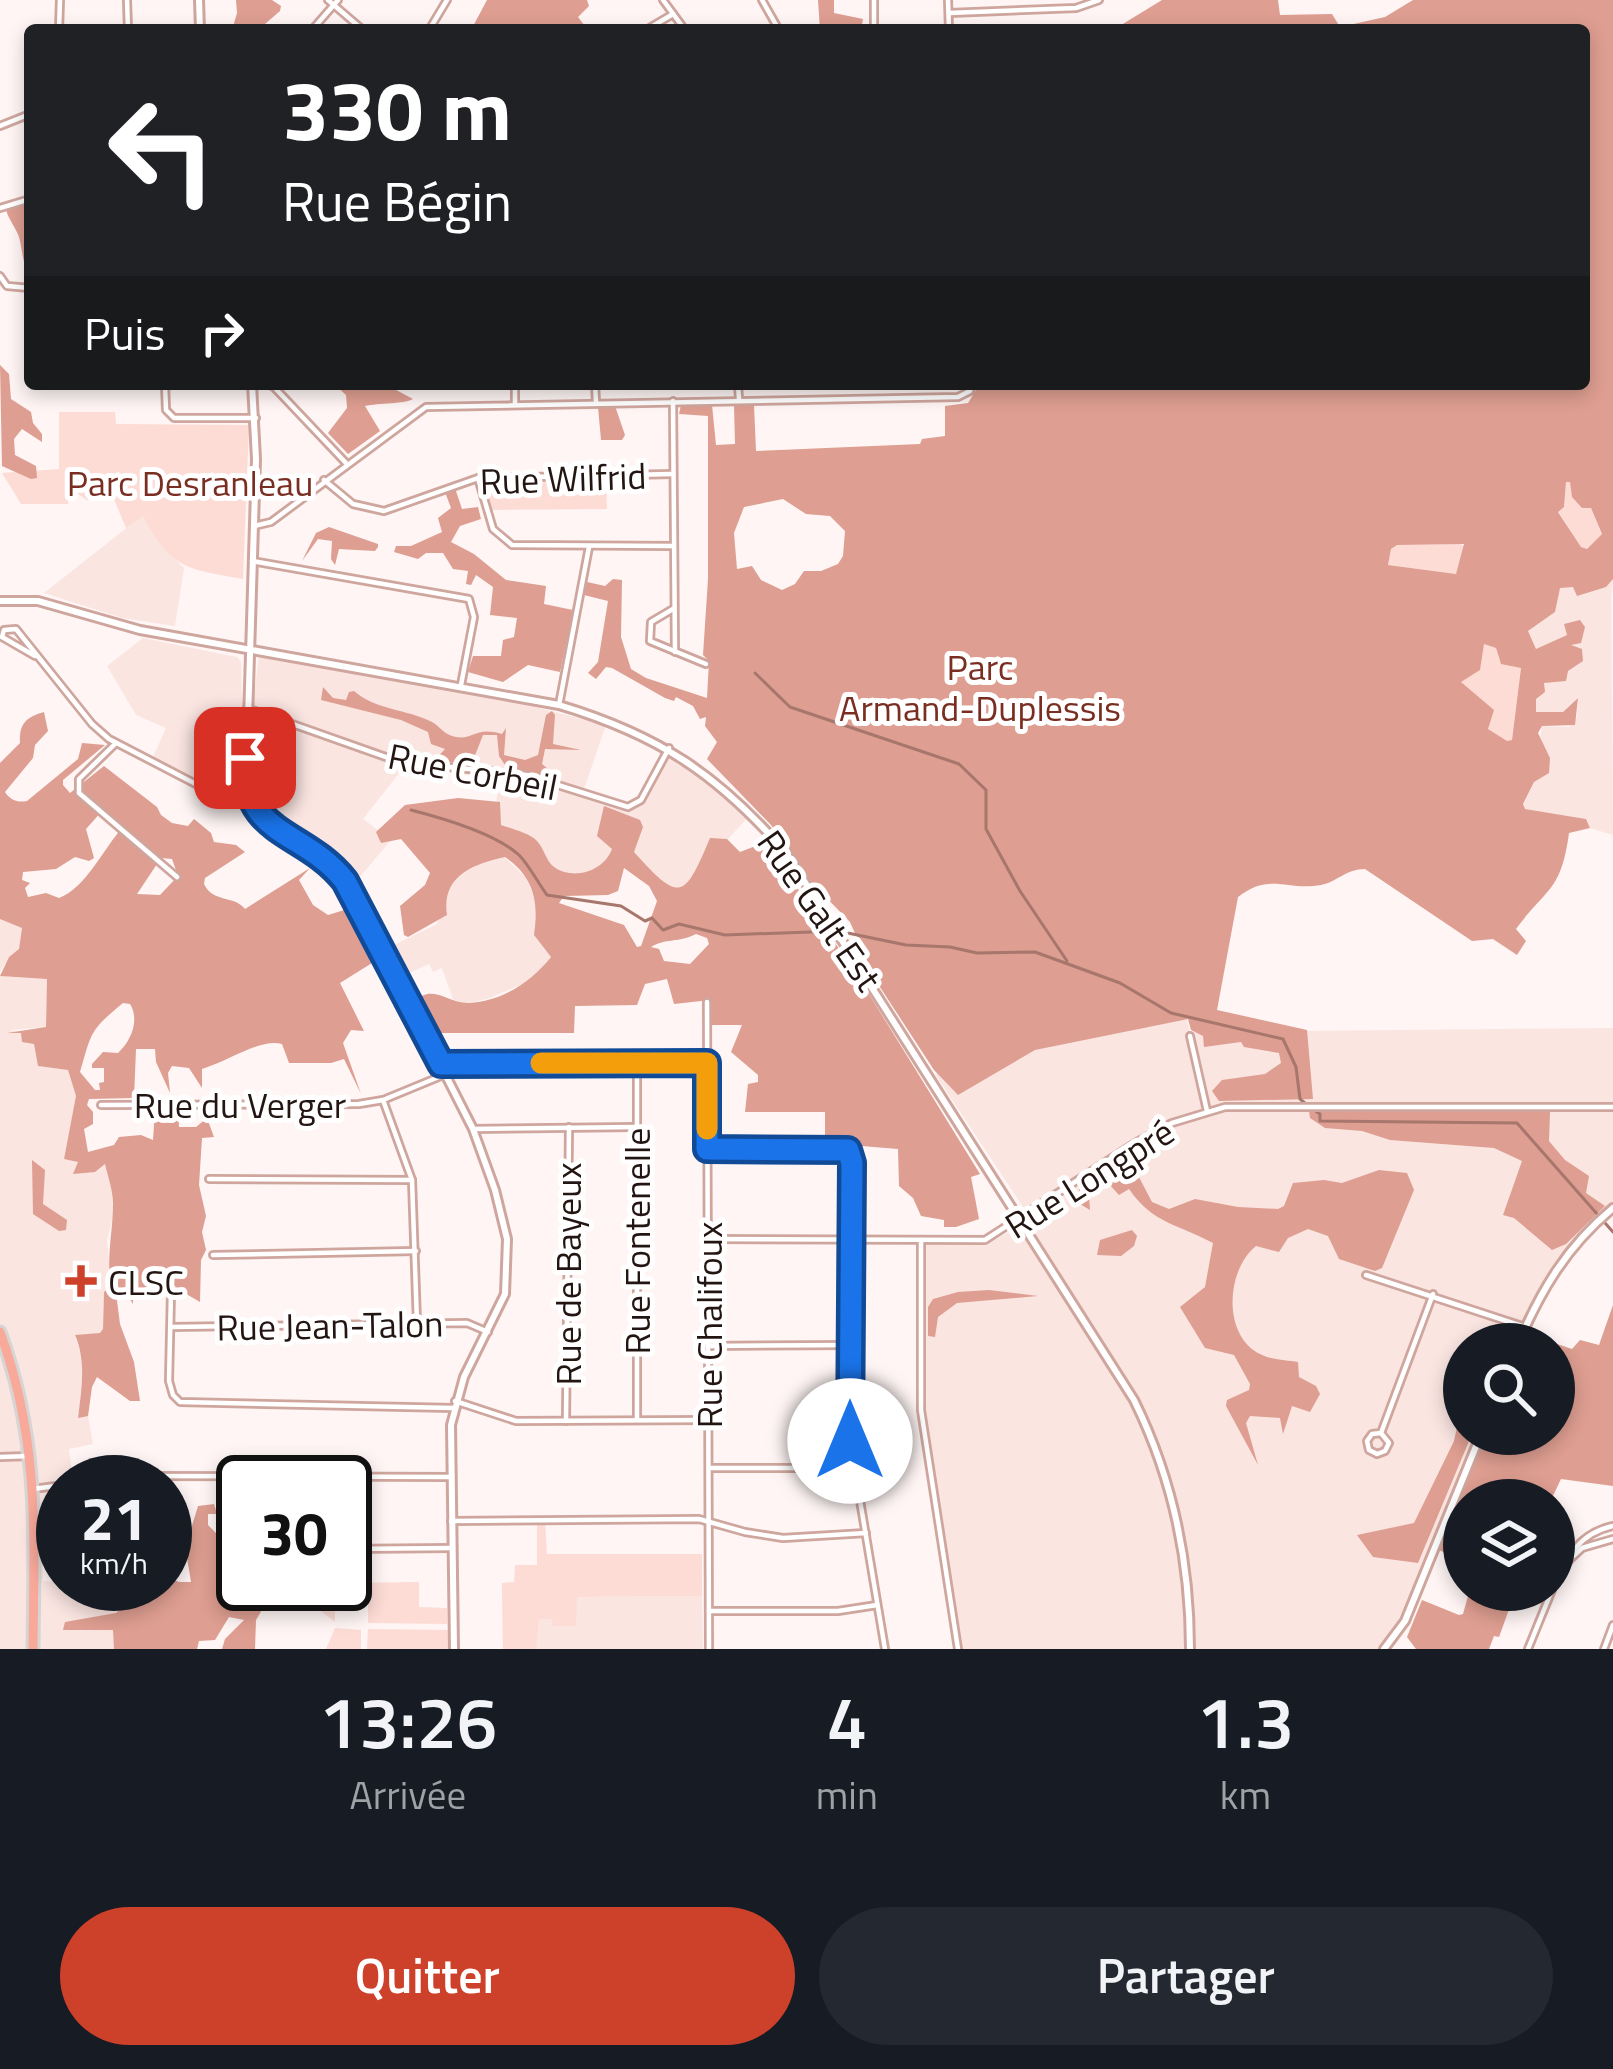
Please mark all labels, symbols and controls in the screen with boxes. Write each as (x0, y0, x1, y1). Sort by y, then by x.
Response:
text: 330 m (282, 45, 512, 173)
icon: left (84, 72, 240, 228)
text: Rue Bégin (282, 160, 512, 242)
text: Puis (84, 299, 165, 367)
icon: right (189, 300, 255, 366)
street label: Rue Wilfrid (479, 448, 647, 508)
park label: Parc Desranleau (67, 455, 313, 510)
park label: Parc Armand-Duplessis (839, 639, 1121, 735)
pin (194, 707, 296, 809)
icon: arrive (212, 725, 278, 791)
street label: Rue Corbeil (384, 728, 562, 814)
street label: Rue Galt Est (744, 818, 896, 1002)
street label: Rue du Verger (134, 1077, 346, 1132)
street label: Rue Longpré (994, 1104, 1184, 1252)
street label: Rue Fontenelle (609, 1128, 664, 1354)
street label: Rue de Bayeux (540, 1162, 595, 1386)
street label: Rue Chalifoux (681, 1222, 736, 1428)
place label: CLSC (108, 1254, 184, 1309)
marker: CLSC (65, 1265, 97, 1297)
street label: Rue Jean-Talon (216, 1296, 444, 1354)
map controls (1443, 1323, 1575, 1611)
button: search (1443, 1323, 1575, 1455)
position arrow (787, 1378, 913, 1504)
speed limit sign: 30 (216, 1455, 372, 1611)
text: 21 (80, 1472, 148, 1563)
button: layers (1443, 1479, 1575, 1611)
text: km/h (80, 1540, 148, 1586)
text: 13:26 (319, 1666, 497, 1776)
text: 4 (827, 1666, 867, 1776)
text: 1.3 (1196, 1666, 1294, 1776)
text: Arrivée (350, 1765, 466, 1824)
text: min (816, 1765, 878, 1824)
text: km (1220, 1765, 1271, 1824)
button: Quitter (60, 1907, 795, 2045)
button: Partager (819, 1907, 1553, 2045)

